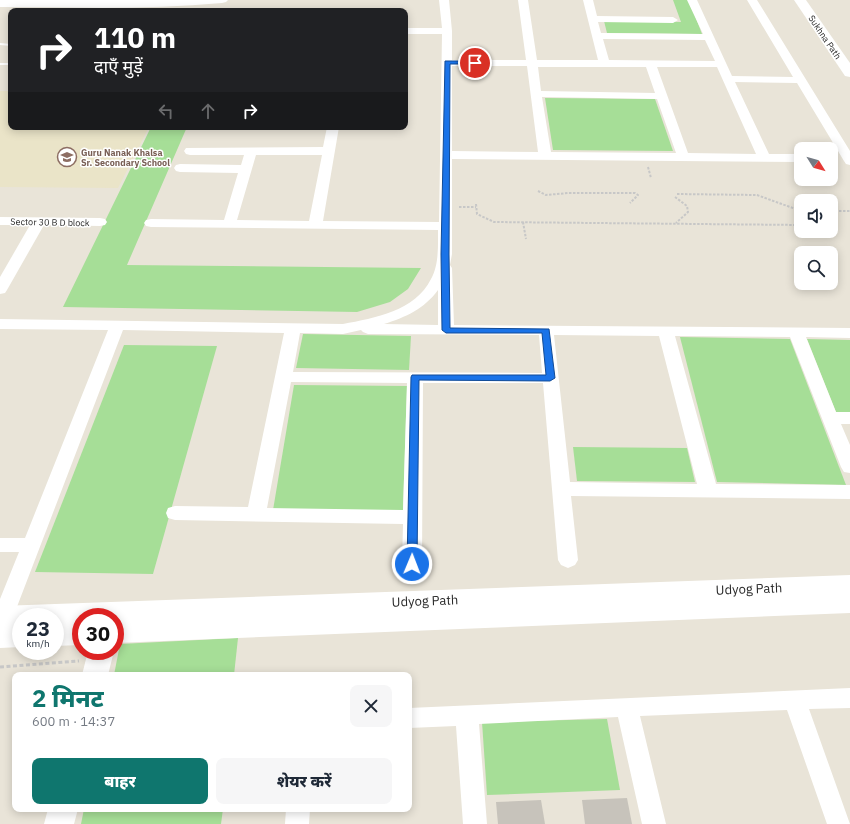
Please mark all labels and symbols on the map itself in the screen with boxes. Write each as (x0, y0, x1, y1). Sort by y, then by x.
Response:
street label: Sukhna Path (806, 13, 844, 61)
pin (458, 46, 492, 80)
north arrow (794, 142, 838, 186)
school or university icon: Guru Nanak Khalsa Sr. Secondary School (56, 146, 78, 168)
place label: Guru Nanak Khalsa Sr. Secondary School (81, 147, 170, 168)
street label: Sector 30 B D block (10, 216, 90, 228)
position arrow (391, 543, 433, 585)
street label: Udyog Path (715, 579, 783, 599)
street label: Udyog Path (391, 591, 459, 611)
speed limit sign: 30 (72, 608, 124, 660)

